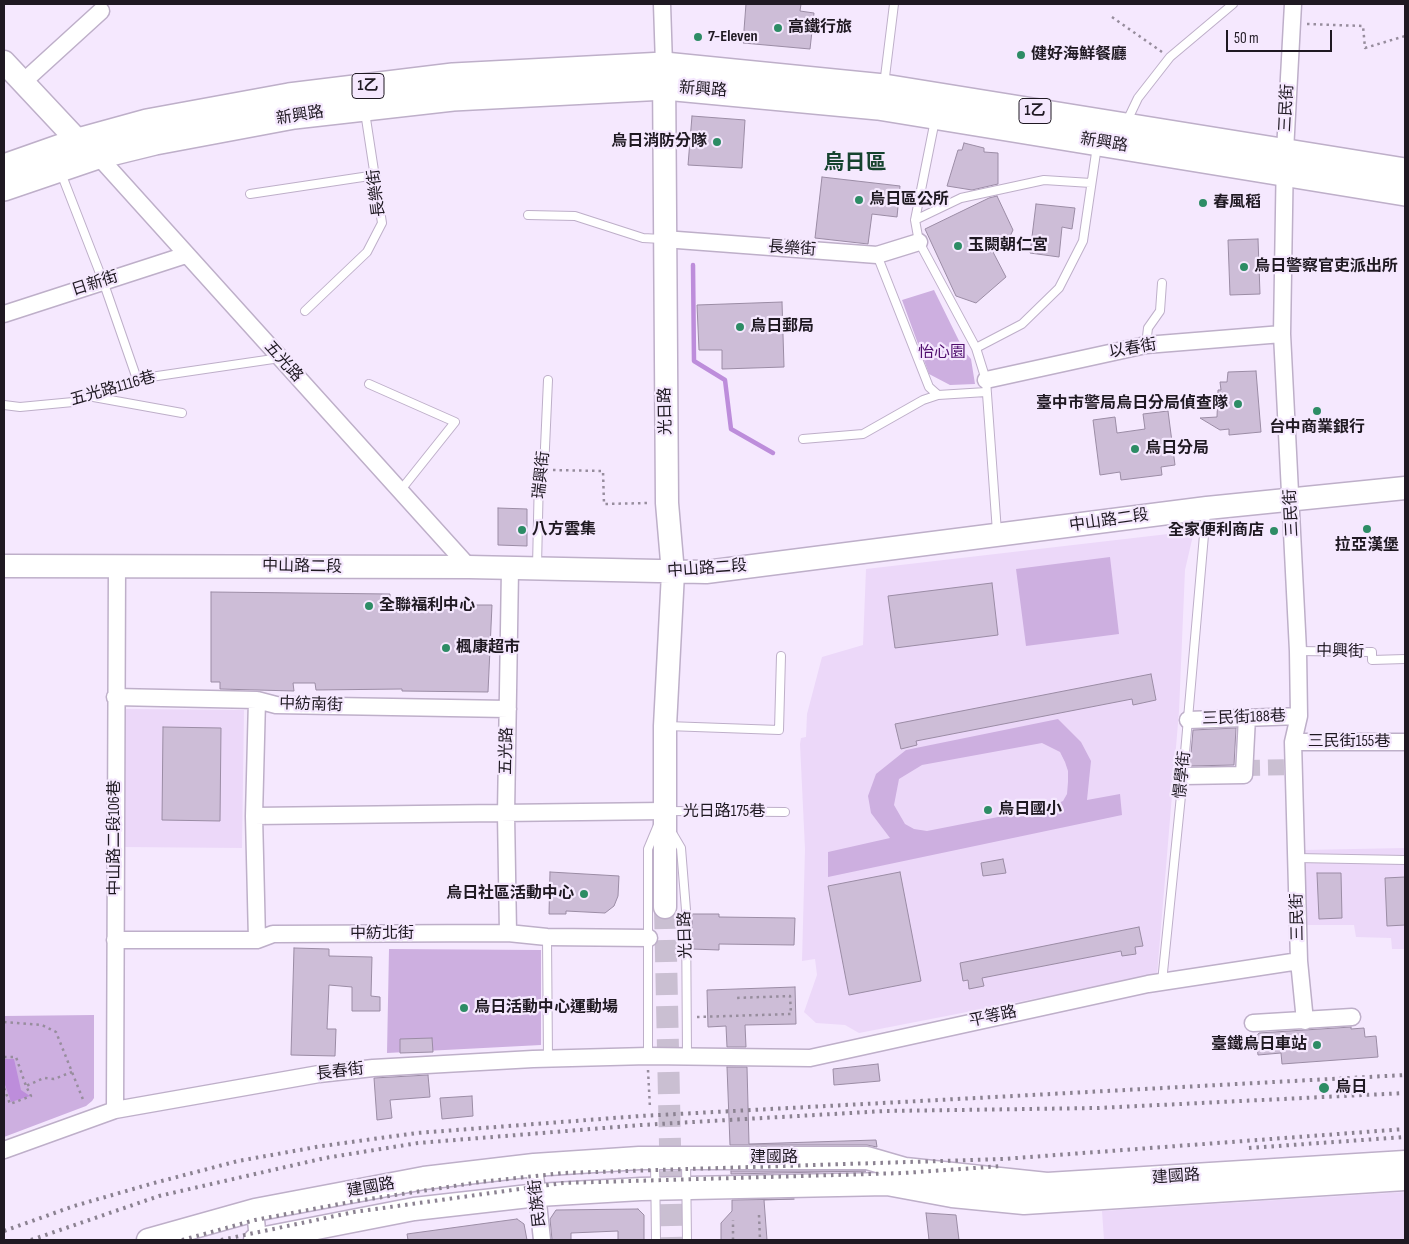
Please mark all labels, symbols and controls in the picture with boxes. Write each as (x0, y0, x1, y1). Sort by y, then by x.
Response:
place label: 高鐵行旅 (788, 18, 852, 38)
scale bar (1229, 20, 1335, 52)
marker: 高鐵行旅 (772, 22, 784, 34)
place label: 7-Eleven (708, 27, 758, 47)
text: 50 m (1234, 29, 1259, 48)
marker: 7-Eleven (692, 31, 704, 43)
place label: 健好海鮮餐廳 (1031, 45, 1127, 65)
marker: 健好海鮮餐廳 (1015, 49, 1027, 61)
road number: 1乙 (352, 74, 384, 98)
street label: 新興路 (678, 79, 728, 101)
street label: 三民街 (1276, 84, 1298, 132)
road number: 1乙 (1019, 98, 1051, 124)
street label: 新興路 (275, 103, 325, 129)
street label: 新興路 (1079, 130, 1129, 156)
place label: 烏日消防分隊 (611, 132, 707, 152)
marker: 烏日消防分隊 (711, 136, 723, 148)
district label: 烏日區 (824, 151, 886, 177)
street label: 長樂街 (365, 168, 389, 218)
place label: 烏日區公所 (869, 190, 949, 210)
place label: 春風稻 (1213, 193, 1261, 213)
marker: 烏日區公所 (853, 194, 865, 206)
marker: 春風稻 (1197, 197, 1209, 209)
place label: 玉闕朝仁宮 (968, 236, 1048, 256)
street label: 長樂街 (767, 238, 817, 260)
marker: 玉闕朝仁宮 (952, 240, 964, 252)
place label: 烏日警察官吏派出所 (1254, 257, 1398, 277)
marker: 烏日警察官吏派出所 (1238, 261, 1250, 273)
street label: 日新街 (69, 267, 121, 301)
place label: 烏日郵局 (750, 317, 814, 337)
marker: 烏日郵局 (734, 321, 746, 333)
street label: 以春街 (1108, 335, 1158, 363)
street label: 五光路 (260, 338, 306, 386)
park label: 怡心園 (918, 343, 966, 363)
street label: 五光路1116巷 (68, 368, 158, 410)
street label: 光日路 (656, 387, 676, 435)
place label: 臺中市警局烏日分局偵查隊 (1036, 394, 1228, 414)
marker: 臺中市警局烏日分局偵查隊 (1232, 398, 1244, 410)
marker: 台中商業銀行 (1311, 405, 1323, 417)
place label: 台中商業銀行 (1269, 418, 1365, 438)
place label: 烏日分局 (1145, 439, 1209, 459)
marker: 烏日分局 (1129, 443, 1141, 455)
street label: 瑞興街 (530, 450, 554, 500)
street label: 三民街 (1281, 489, 1303, 537)
street label: 中山路二段 (1068, 506, 1150, 536)
place label: 八方雲集 (532, 520, 596, 540)
place label: 全家便利商店 (1168, 521, 1264, 541)
marker: 拉亞漢堡 (1361, 523, 1373, 535)
marker: 八方雲集 (516, 524, 528, 536)
marker: 全家便利商店 (1268, 525, 1280, 537)
place label: 拉亞漢堡 (1335, 536, 1399, 556)
street label: 中山路二段 (262, 557, 342, 577)
street label: 中山路二段 (666, 557, 748, 581)
place label: 全聯福利中心 (379, 596, 475, 616)
marker: 全聯福利中心 (363, 600, 375, 612)
place label: 楓康超市 (456, 638, 520, 658)
marker: 楓康超市 (440, 642, 452, 654)
street label: 中興街 (1316, 642, 1364, 662)
street label: 中紡南街 (279, 694, 343, 716)
street label: 三民街188巷 (1202, 707, 1286, 729)
street label: 五光路 (497, 727, 517, 775)
street label: 三民街155巷 (1308, 732, 1390, 752)
street label: 憬學街 (1171, 750, 1195, 800)
street label: 中山路二段106巷 (105, 780, 125, 896)
place label: 烏日國小 (998, 800, 1062, 820)
street label: 光日路175巷 (683, 802, 765, 822)
marker: 烏日國小 (982, 804, 994, 816)
place label: 烏日社區活動中心 (446, 884, 574, 904)
marker: 烏日社區活動中心 (578, 888, 590, 900)
street label: 三民街 (1288, 893, 1308, 941)
street label: 光日路 (676, 911, 696, 959)
street label: 中紡北街 (350, 924, 414, 944)
place label: 烏日活動中心運動場 (474, 998, 618, 1018)
marker: 烏日活動中心運動場 (458, 1002, 470, 1014)
street label: 平等路 (968, 1003, 1018, 1031)
place label: 臺鐵烏日車站 (1211, 1035, 1307, 1055)
marker: 臺鐵烏日車站 (1311, 1039, 1323, 1051)
street label: 長春街 (315, 1060, 365, 1084)
place label: 烏日 (1335, 1078, 1367, 1098)
marker: 烏日 (1317, 1081, 1331, 1095)
street label: 建國路 (750, 1148, 798, 1168)
street label: 建國路 (1151, 1166, 1201, 1188)
street label: 建國路 (346, 1174, 396, 1202)
street label: 民族街 (526, 1178, 550, 1228)

